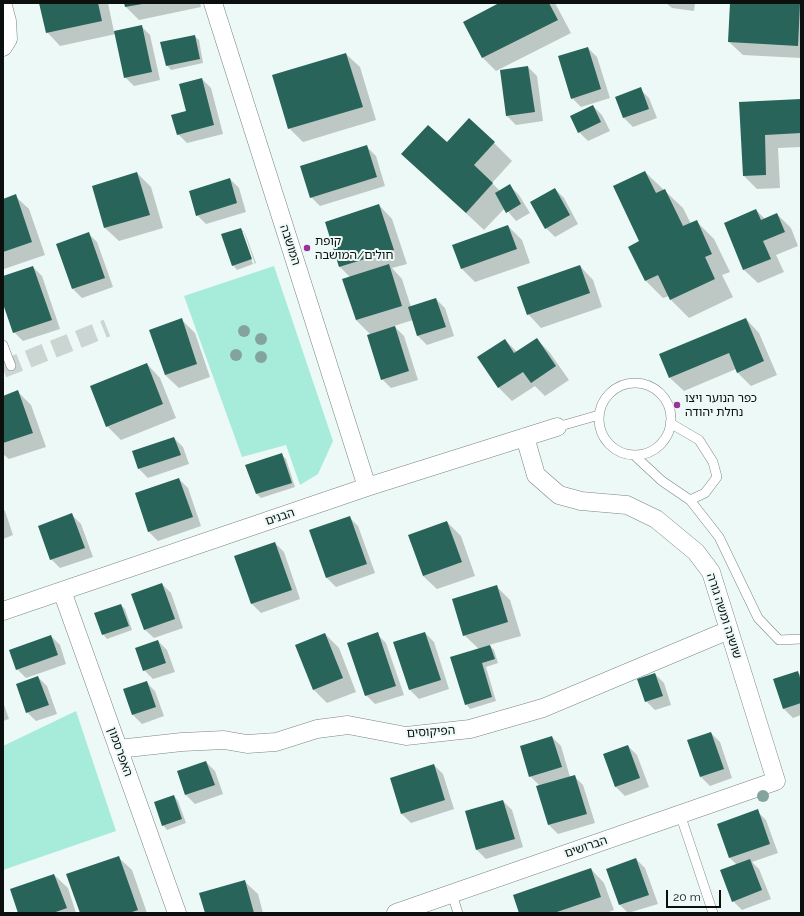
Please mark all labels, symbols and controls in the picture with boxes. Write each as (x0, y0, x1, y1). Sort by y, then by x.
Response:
street label: המושבה (277, 223, 303, 267)
place label: קופת חולים/המושבה (315, 234, 393, 262)
marker: קופת חולים/המושבה (302, 243, 312, 253)
place label: כפר הנוער ויצו נחלת יהודה (685, 391, 757, 419)
marker: כפר הנוער ויצו נחלת יהודה (672, 400, 682, 410)
street label: הבנים (263, 505, 297, 529)
street label: שושנה ומשה גורה (703, 571, 745, 661)
street label: הפיקוסים (406, 723, 456, 741)
street label: האפרסמון (104, 725, 136, 779)
street label: הברושים (563, 833, 609, 861)
scale bar (668, 882, 723, 908)
text: 20 m (673, 890, 701, 904)

